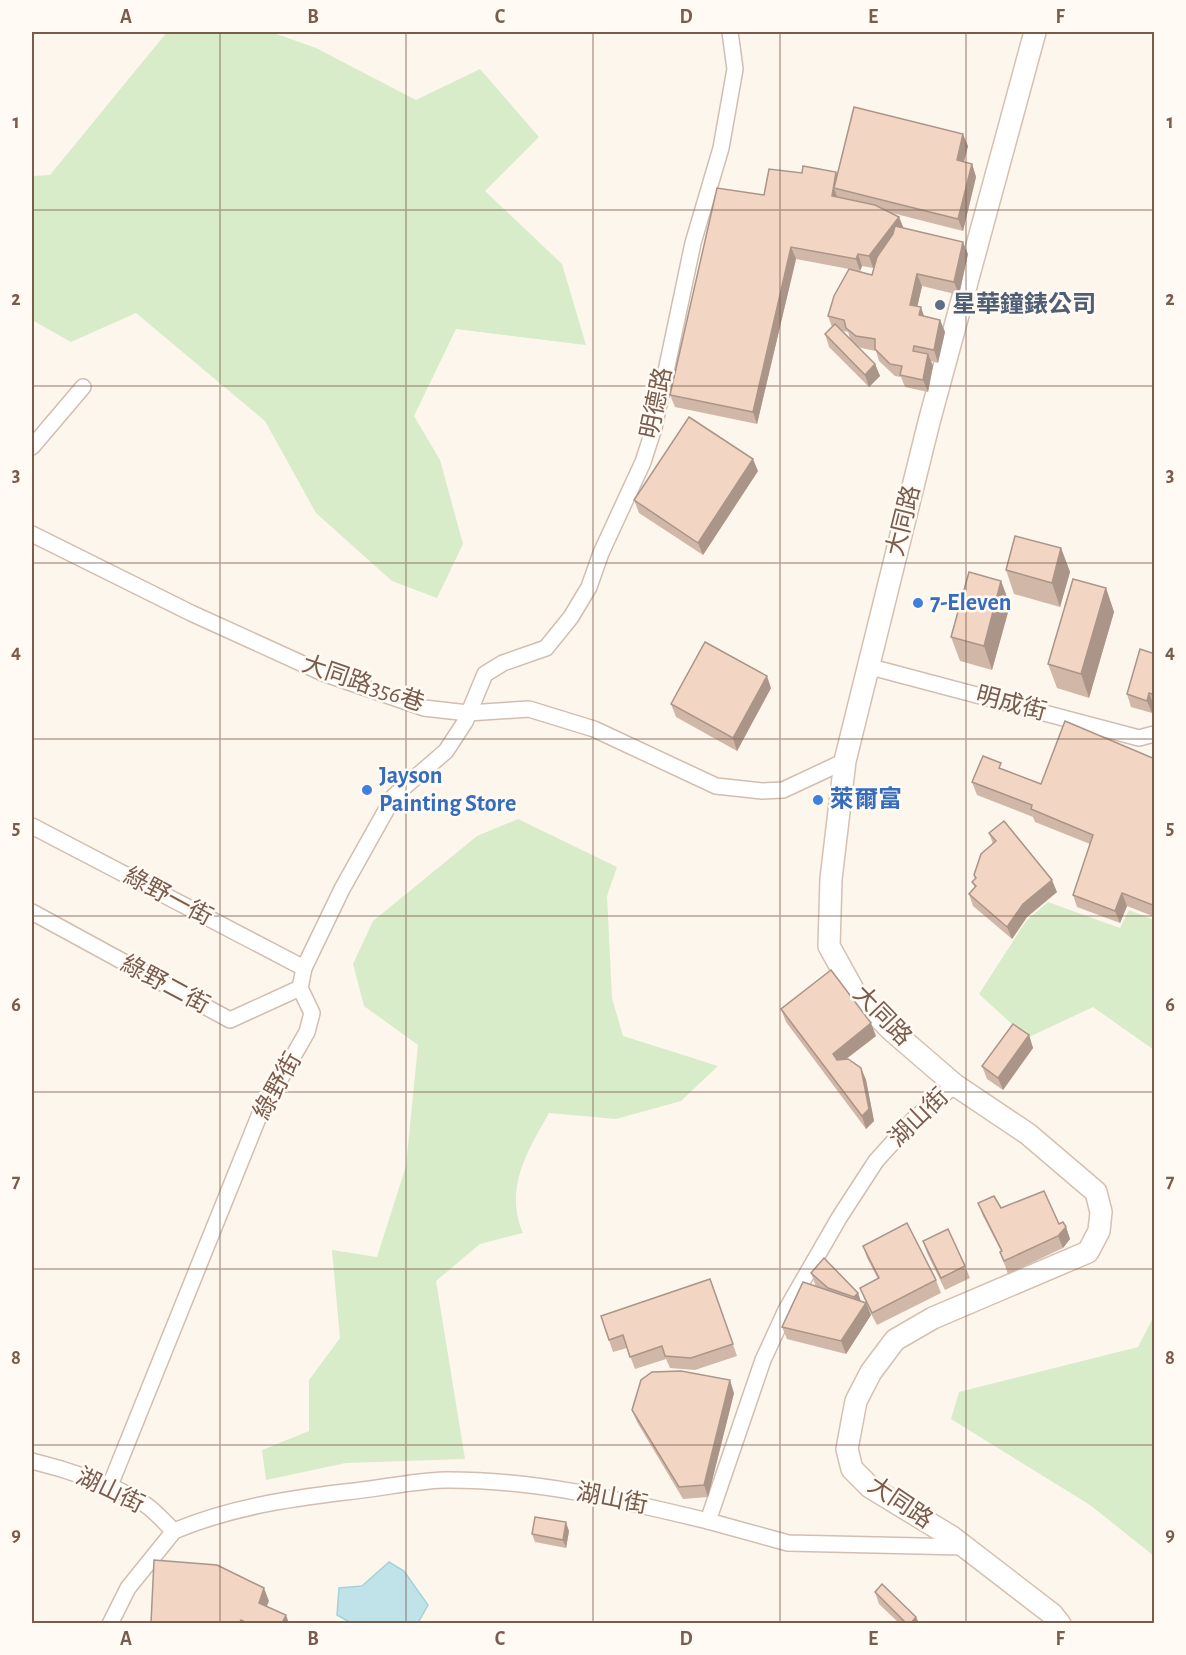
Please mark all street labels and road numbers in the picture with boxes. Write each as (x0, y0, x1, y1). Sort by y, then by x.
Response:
street label: 明德路 (636, 365, 676, 441)
street label: 大同路 (882, 483, 924, 559)
street label: 大同路356巷 (299, 650, 428, 716)
street label: 明成街 (973, 681, 1049, 725)
street label: 綠野一街 (120, 862, 217, 930)
street label: 綠野二街 (117, 950, 214, 1018)
street label: 大同路 (848, 980, 917, 1050)
street label: 綠野街 (248, 1048, 306, 1123)
street label: 湖山街 (883, 1083, 953, 1152)
street label: 湖山街 (72, 1463, 148, 1518)
street label: 大同路 (863, 1471, 938, 1533)
street label: 湖山街 (574, 1478, 650, 1518)

